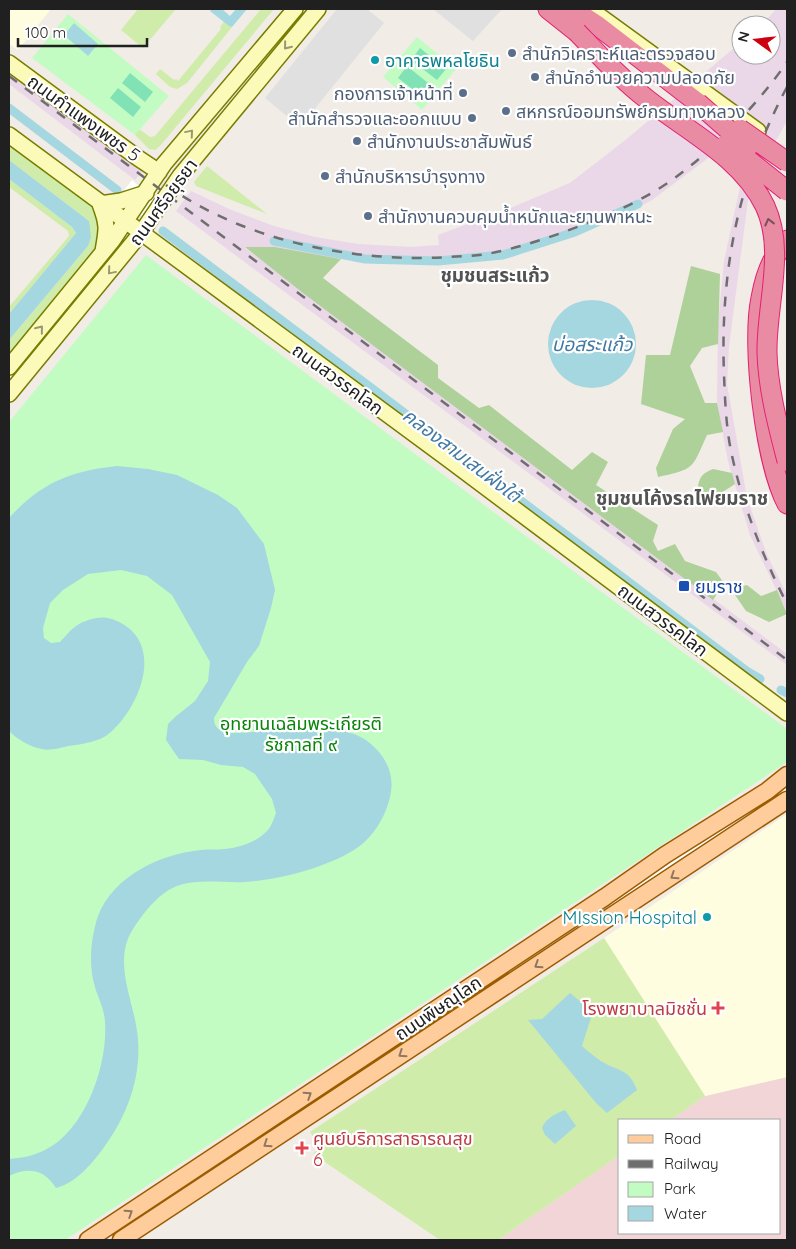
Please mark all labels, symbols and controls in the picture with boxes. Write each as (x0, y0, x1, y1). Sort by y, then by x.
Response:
scale bar (18, 15, 146, 47)
north arrow (731, 15, 781, 65)
text: 100 m (25, 23, 66, 42)
text: N (733, 29, 753, 44)
one-way arrow (284, 40, 292, 49)
place label: สำนักวิเคราะห์และตรวจสอบ (522, 42, 716, 65)
marker: สำนักวิเคราะห์และตรวจสอบ (506, 47, 518, 59)
place label: อาคารพหลโยธิน (385, 49, 500, 72)
marker: อาคารพหลโยธิน (369, 54, 381, 66)
place label: สำนักอำนวยความปลอดภัย (545, 66, 735, 89)
street label: ถนนกำแพงเพชร 5 (23, 69, 145, 167)
marker: สำนักอำนวยความปลอดภัย (529, 71, 541, 83)
place label: กองการเจ้าหน้าที่ (334, 81, 453, 105)
marker: กองการเจ้าหน้าที่ (457, 87, 469, 99)
place label: สหกรณ์ออมทรัพย์กรมทางหลวง (516, 100, 745, 123)
marker: สหกรณ์ออมทรัพย์กรมทางหลวง (500, 105, 512, 117)
place label: สำนักสำรวจและออกแบบ (288, 107, 462, 130)
marker: สำนักสำรวจและออกแบบ (466, 112, 478, 124)
one-way arrow (184, 130, 193, 139)
place label: สำนักงานประชาสัมพันธ์ (367, 130, 532, 153)
marker: สำนักงานประชาสัมพันธ์ (351, 135, 363, 147)
street label: ถนนศรีอยุธยา (124, 154, 202, 250)
place label: สำนักบริหารบำรุงทาง (335, 165, 485, 188)
marker: สำนักบริหารบำรุงทาง (319, 170, 331, 182)
place label: สำนักงานควบคุมน้ำหนักและยานพาหนะ (378, 204, 652, 228)
marker: สำนักงานควบคุมน้ำหนักและยานพาหนะ (362, 210, 374, 222)
one-way arrow (764, 218, 775, 227)
district label: ชุมชนสระแก้ว (440, 263, 550, 287)
one-way arrow (108, 265, 116, 274)
one-way arrow (34, 326, 42, 335)
water label: บ่อสระแก้ว (552, 332, 633, 356)
street label: ถนนสวรรคโลก (288, 338, 388, 420)
water label: คลองสามเสนฝั่งใต้ (398, 403, 528, 509)
district label: ชุมชนโค้งรถไฟยมราช (596, 486, 768, 510)
place label: ยมราช (695, 575, 743, 598)
street label: ถนนสวรรคโลก (613, 579, 713, 661)
marker: ยมราช (677, 579, 691, 593)
park label: อุทยานเฉลิมพระเกียรติ รัชกาลที่ ๙ (220, 712, 382, 756)
one-way arrow (670, 870, 679, 879)
place label: MIssion Hospital (563, 906, 697, 929)
marker: MIssion Hospital (701, 911, 713, 923)
one-way arrow (534, 958, 543, 968)
street label: ถนนพิษณุโลก (390, 971, 486, 1045)
place label: โรงพยาบาลมิชชั่น (582, 997, 707, 1020)
marker: โรงพยาบาลมิชชั่น (711, 1001, 725, 1015)
one-way arrow (398, 1048, 408, 1057)
one-way arrow (302, 1092, 312, 1101)
legend (618, 1119, 781, 1234)
place label: ศูนย์บริการสาธารณสุข 6 (313, 1127, 473, 1171)
text: Road (664, 1129, 701, 1148)
one-way arrow (263, 1138, 272, 1148)
marker: ศูนย์บริการสาธารณสุข 6 (295, 1141, 309, 1155)
text: Railway (664, 1154, 719, 1173)
text: Park (664, 1179, 696, 1198)
text: Water (664, 1204, 707, 1223)
one-way arrow (123, 1210, 132, 1220)

